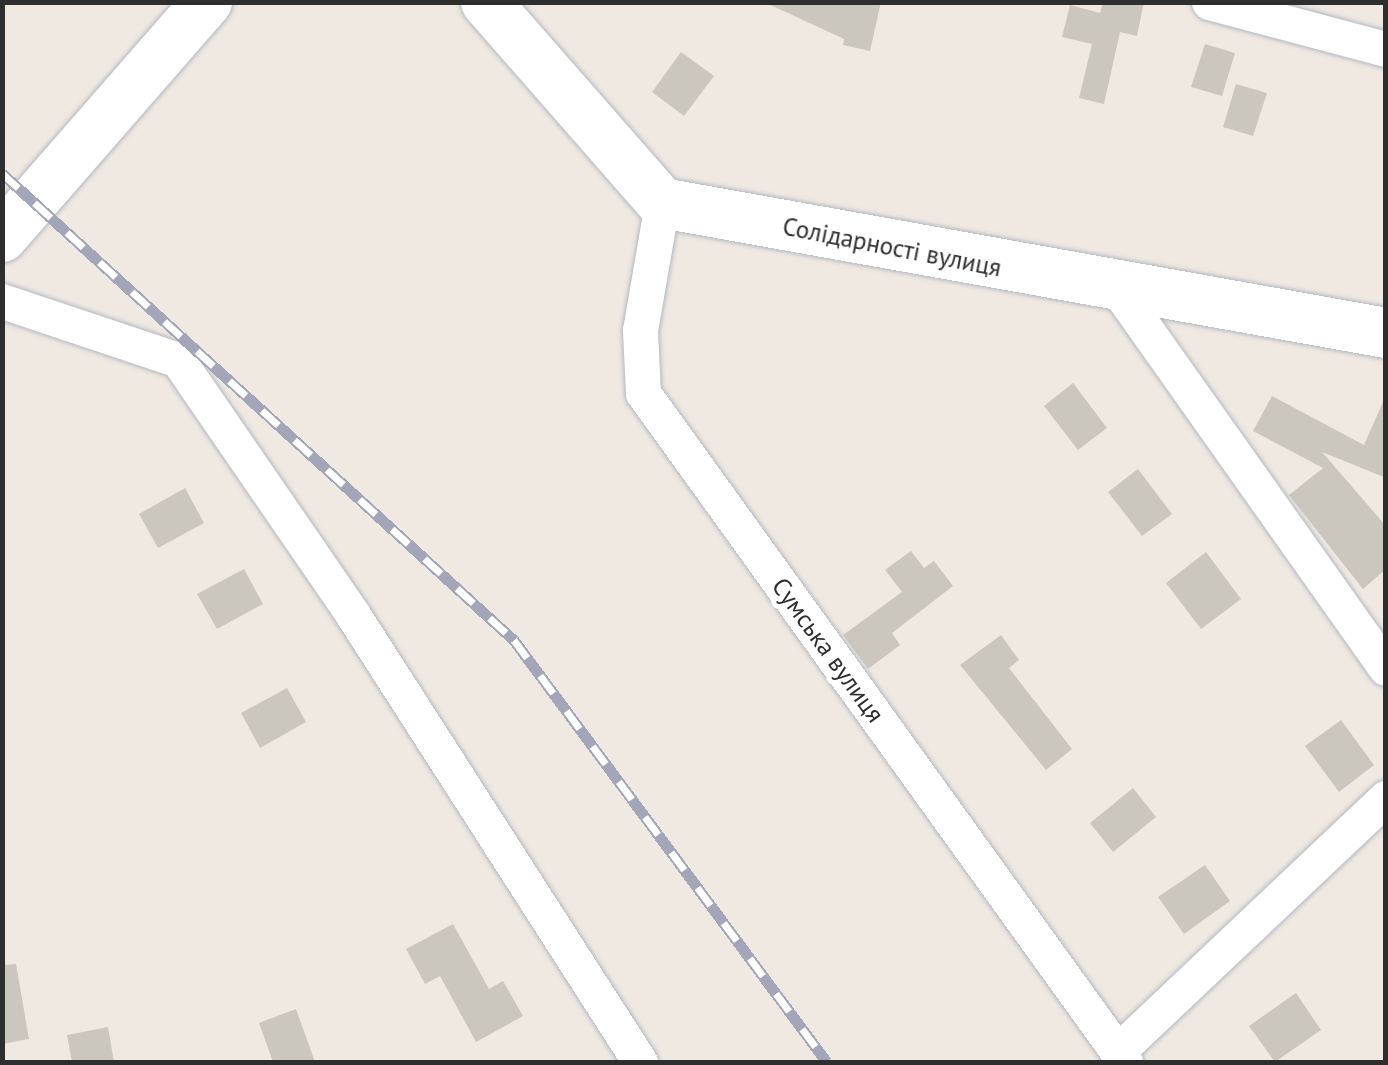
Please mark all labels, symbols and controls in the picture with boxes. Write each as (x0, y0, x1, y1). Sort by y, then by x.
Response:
street label: Солідарності вулиця (780, 211, 1004, 283)
street label: Сумська вулиця (765, 572, 891, 728)

